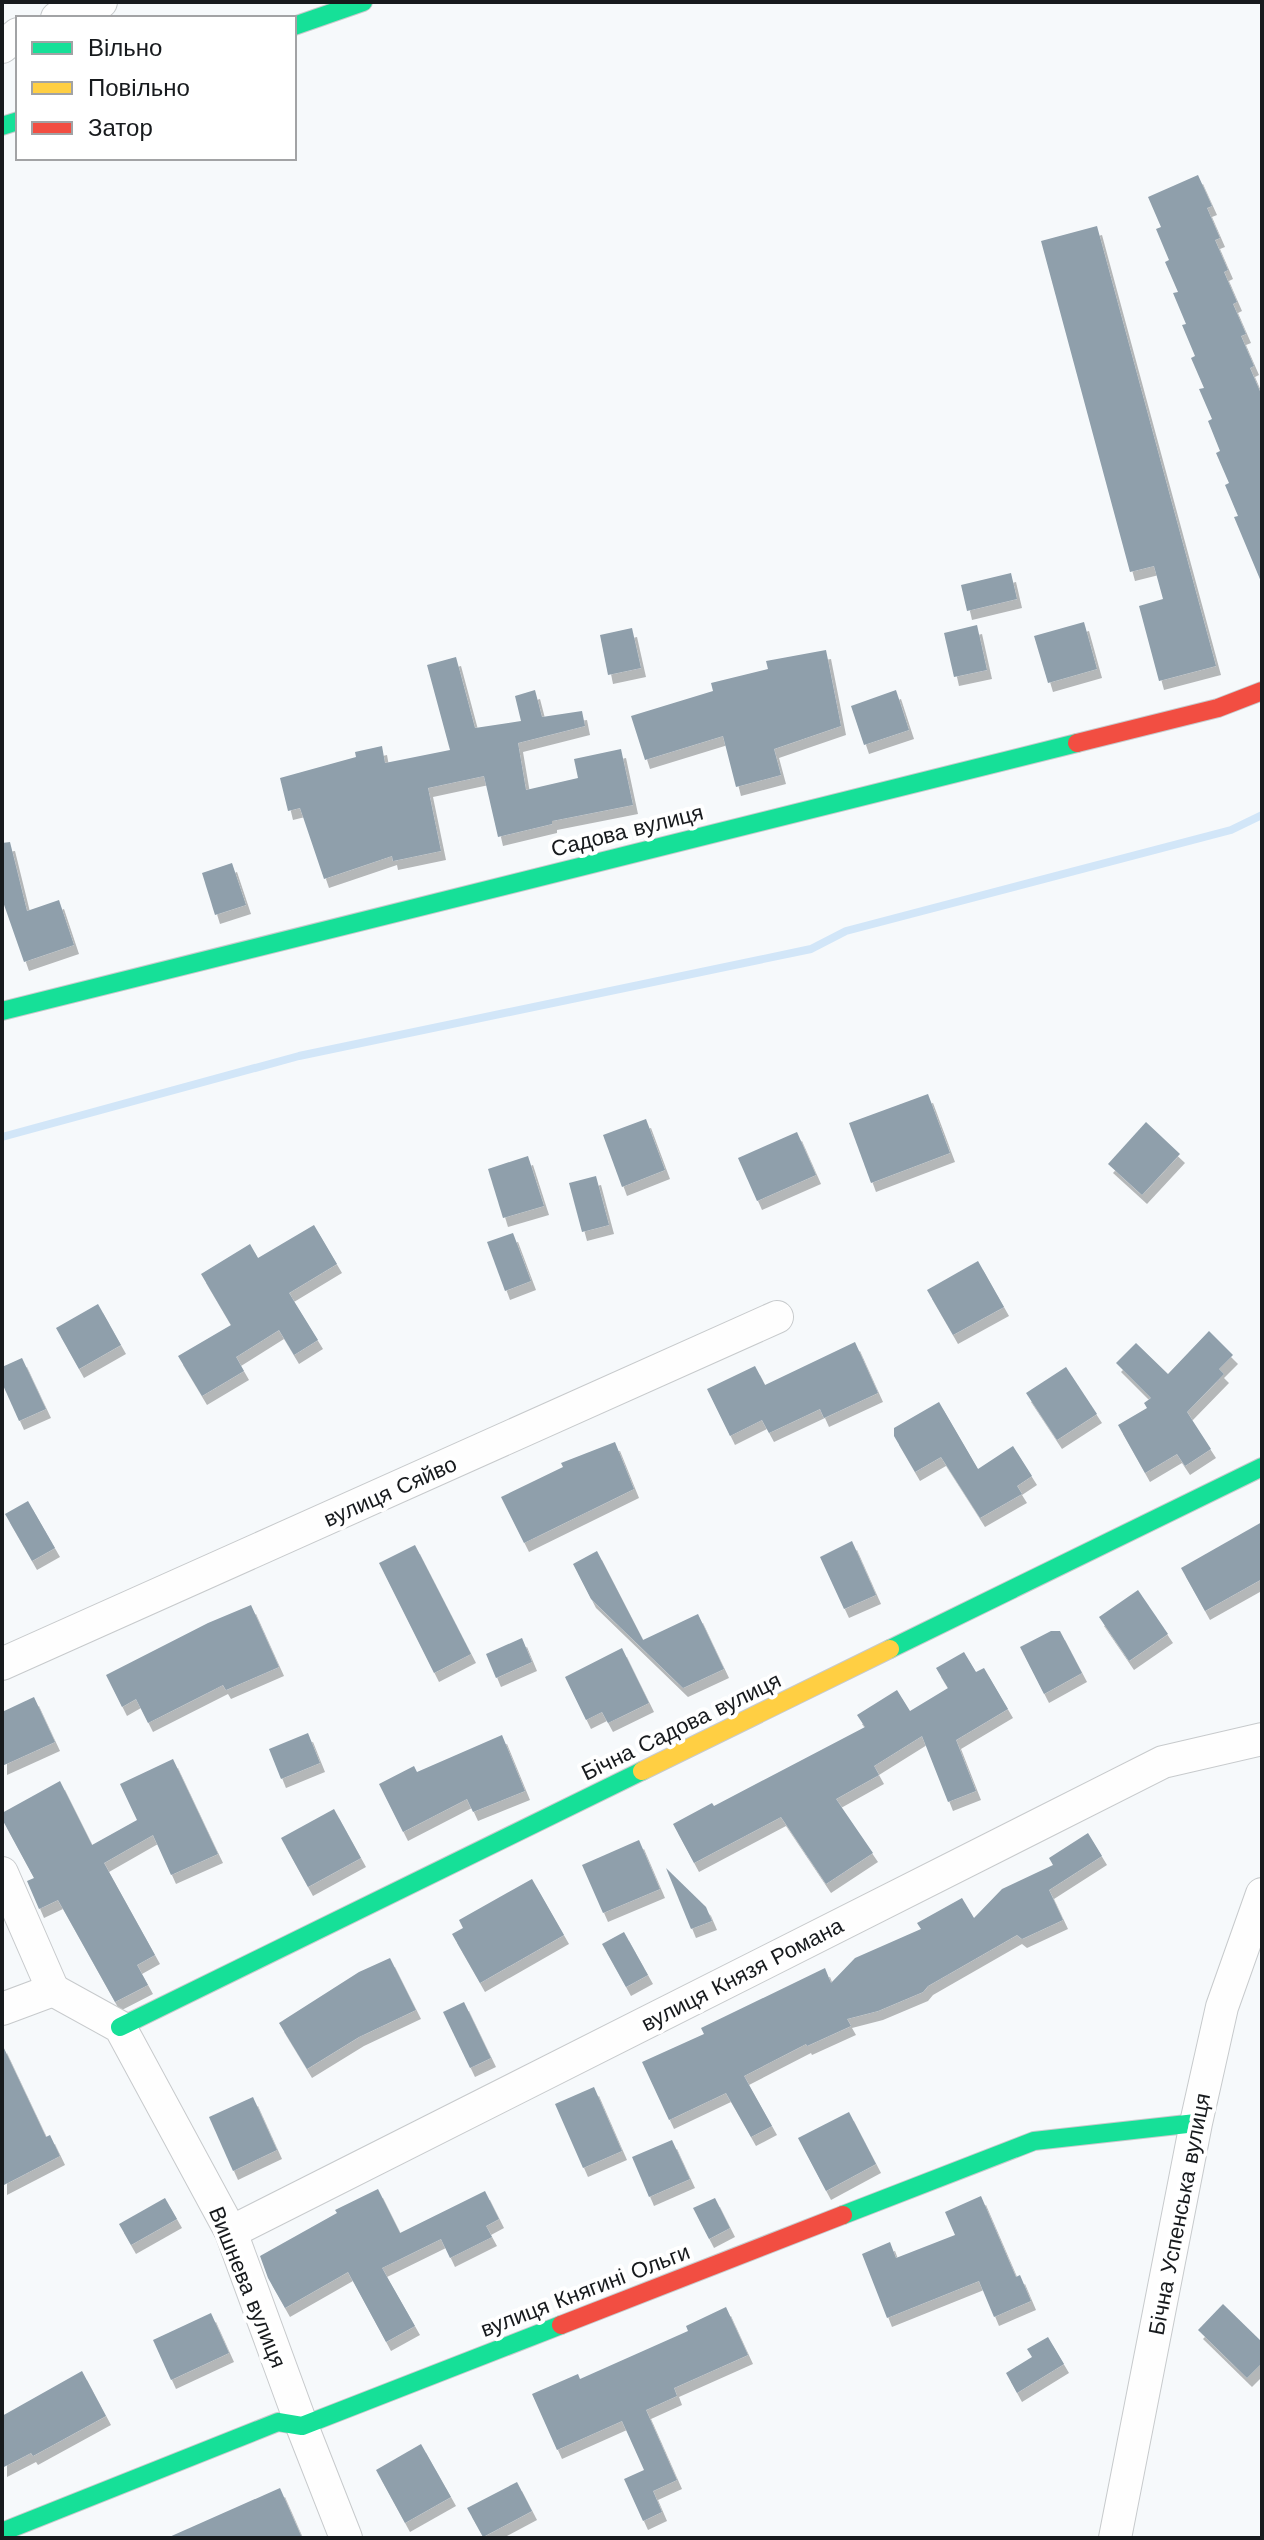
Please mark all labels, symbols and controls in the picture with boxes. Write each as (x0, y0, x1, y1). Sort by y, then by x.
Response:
legend (16, 16, 296, 160)
text: Вільно (88, 34, 162, 62)
text: Повільно (88, 74, 190, 102)
text: Затор (88, 114, 153, 142)
street label: Садова вулиця (548, 799, 706, 861)
street label: вулиця Сяйво (320, 1451, 460, 1532)
street label: Бічна Садова вулиця (577, 1667, 785, 1786)
street label: вулиця Князя Романа (637, 1912, 848, 2036)
street label: Бічна Успенська вулиця (1144, 2091, 1215, 2337)
street label: Вишнева вулиця (204, 2203, 291, 2371)
street label: вулиця Княгині Ольги (477, 2239, 693, 2342)

